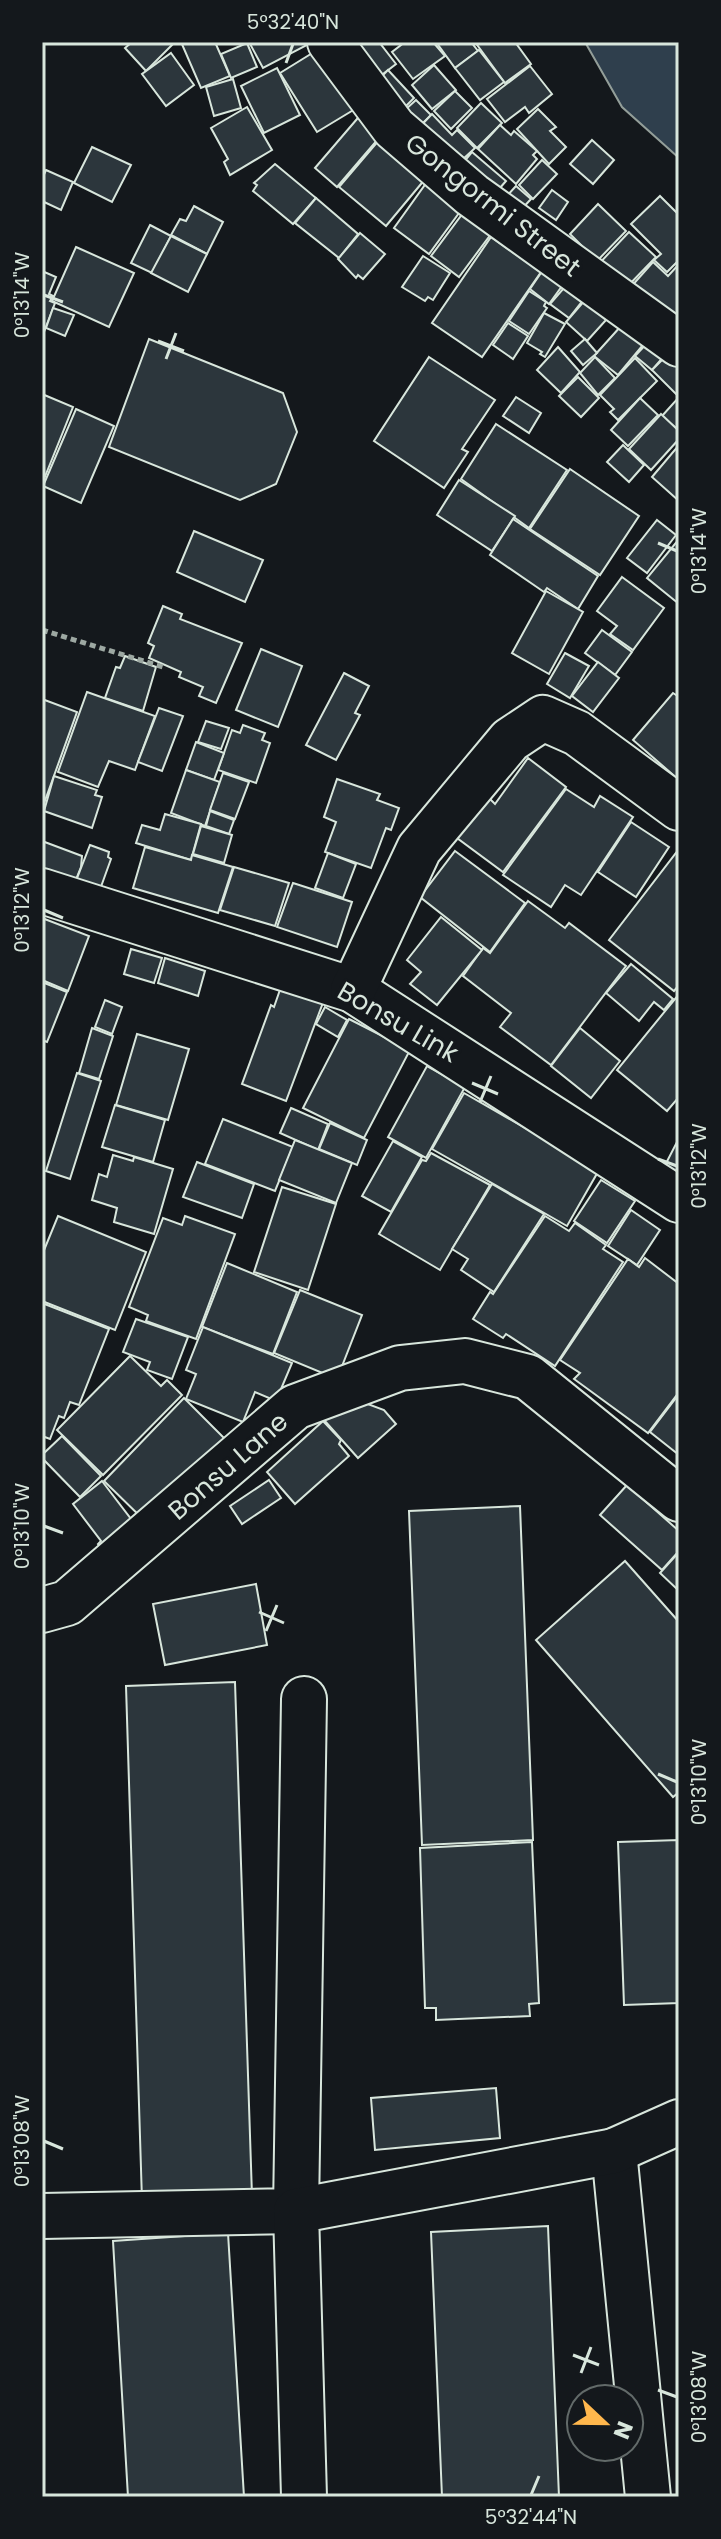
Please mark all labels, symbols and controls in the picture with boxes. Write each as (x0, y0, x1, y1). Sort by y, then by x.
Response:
text: 5°32'40"N (247, 8, 339, 36)
street label: Gongormi Street (398, 125, 588, 285)
text: 0°13'14"W (8, 251, 36, 338)
text: 0°13'14"W (685, 507, 713, 594)
text: 0°13'12"W (8, 867, 36, 953)
street label: Bonsu Link (331, 973, 466, 1071)
text: 0°13'12"W (685, 1123, 713, 1209)
street label: Bonsu Lane (160, 1404, 296, 1528)
text: 0°13'10"W (8, 1482, 36, 1569)
text: 0°13'10"W (685, 1738, 713, 1825)
text: 0°13'08"W (8, 2094, 36, 2187)
text: 0°13'08"W (685, 2350, 713, 2443)
north arrow (565, 2383, 645, 2463)
text: N (606, 2417, 641, 2444)
text: 5°32'44"N (485, 2503, 577, 2531)

